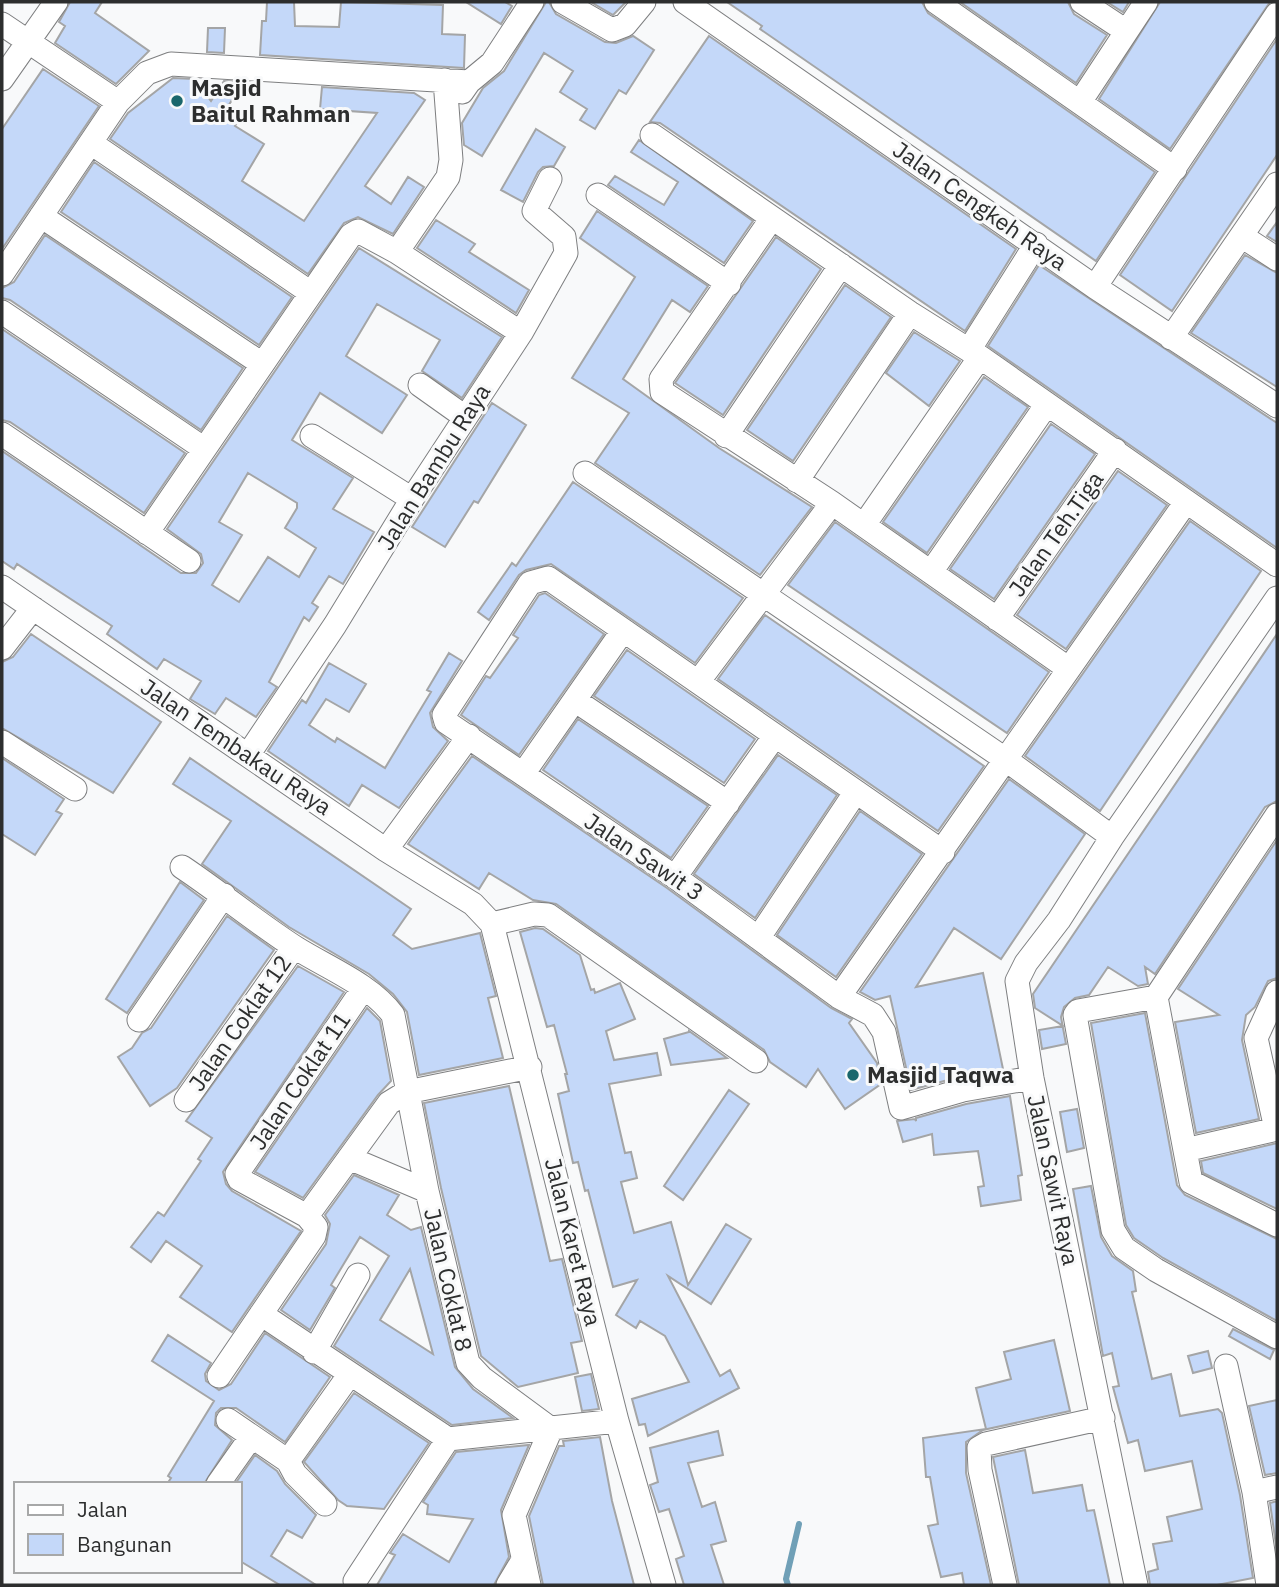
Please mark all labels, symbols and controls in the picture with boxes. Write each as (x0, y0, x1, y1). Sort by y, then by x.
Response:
place label: Masjid Baitul Rahman (191, 72, 350, 128)
marker: Masjid Baitul Rahman (169, 93, 185, 109)
street label: Jalan Cengkeh Raya (888, 134, 1074, 277)
street label: Jalan Bambu Raya (370, 378, 496, 555)
street label: Jalan Teh.Tiga (1001, 465, 1109, 602)
street label: Jalan Tembakau Raya (135, 671, 338, 821)
street label: Jalan Sawit 3 (579, 805, 710, 907)
street label: Jalan Coklat 12 (181, 948, 297, 1097)
street label: Jalan Coklat 11 (242, 1006, 356, 1155)
place label: Masjid Taqwa (867, 1059, 1014, 1089)
marker: Masjid Taqwa (845, 1067, 861, 1083)
street label: Jalan Sawit Raya (1021, 1092, 1087, 1268)
street label: Jalan Karet Raya (539, 1155, 609, 1329)
street label: Jalan Coklat 8 (418, 1205, 480, 1354)
legend (14, 1482, 242, 1573)
text: Jalan (77, 1495, 128, 1523)
text: Bangunan (77, 1530, 172, 1558)

